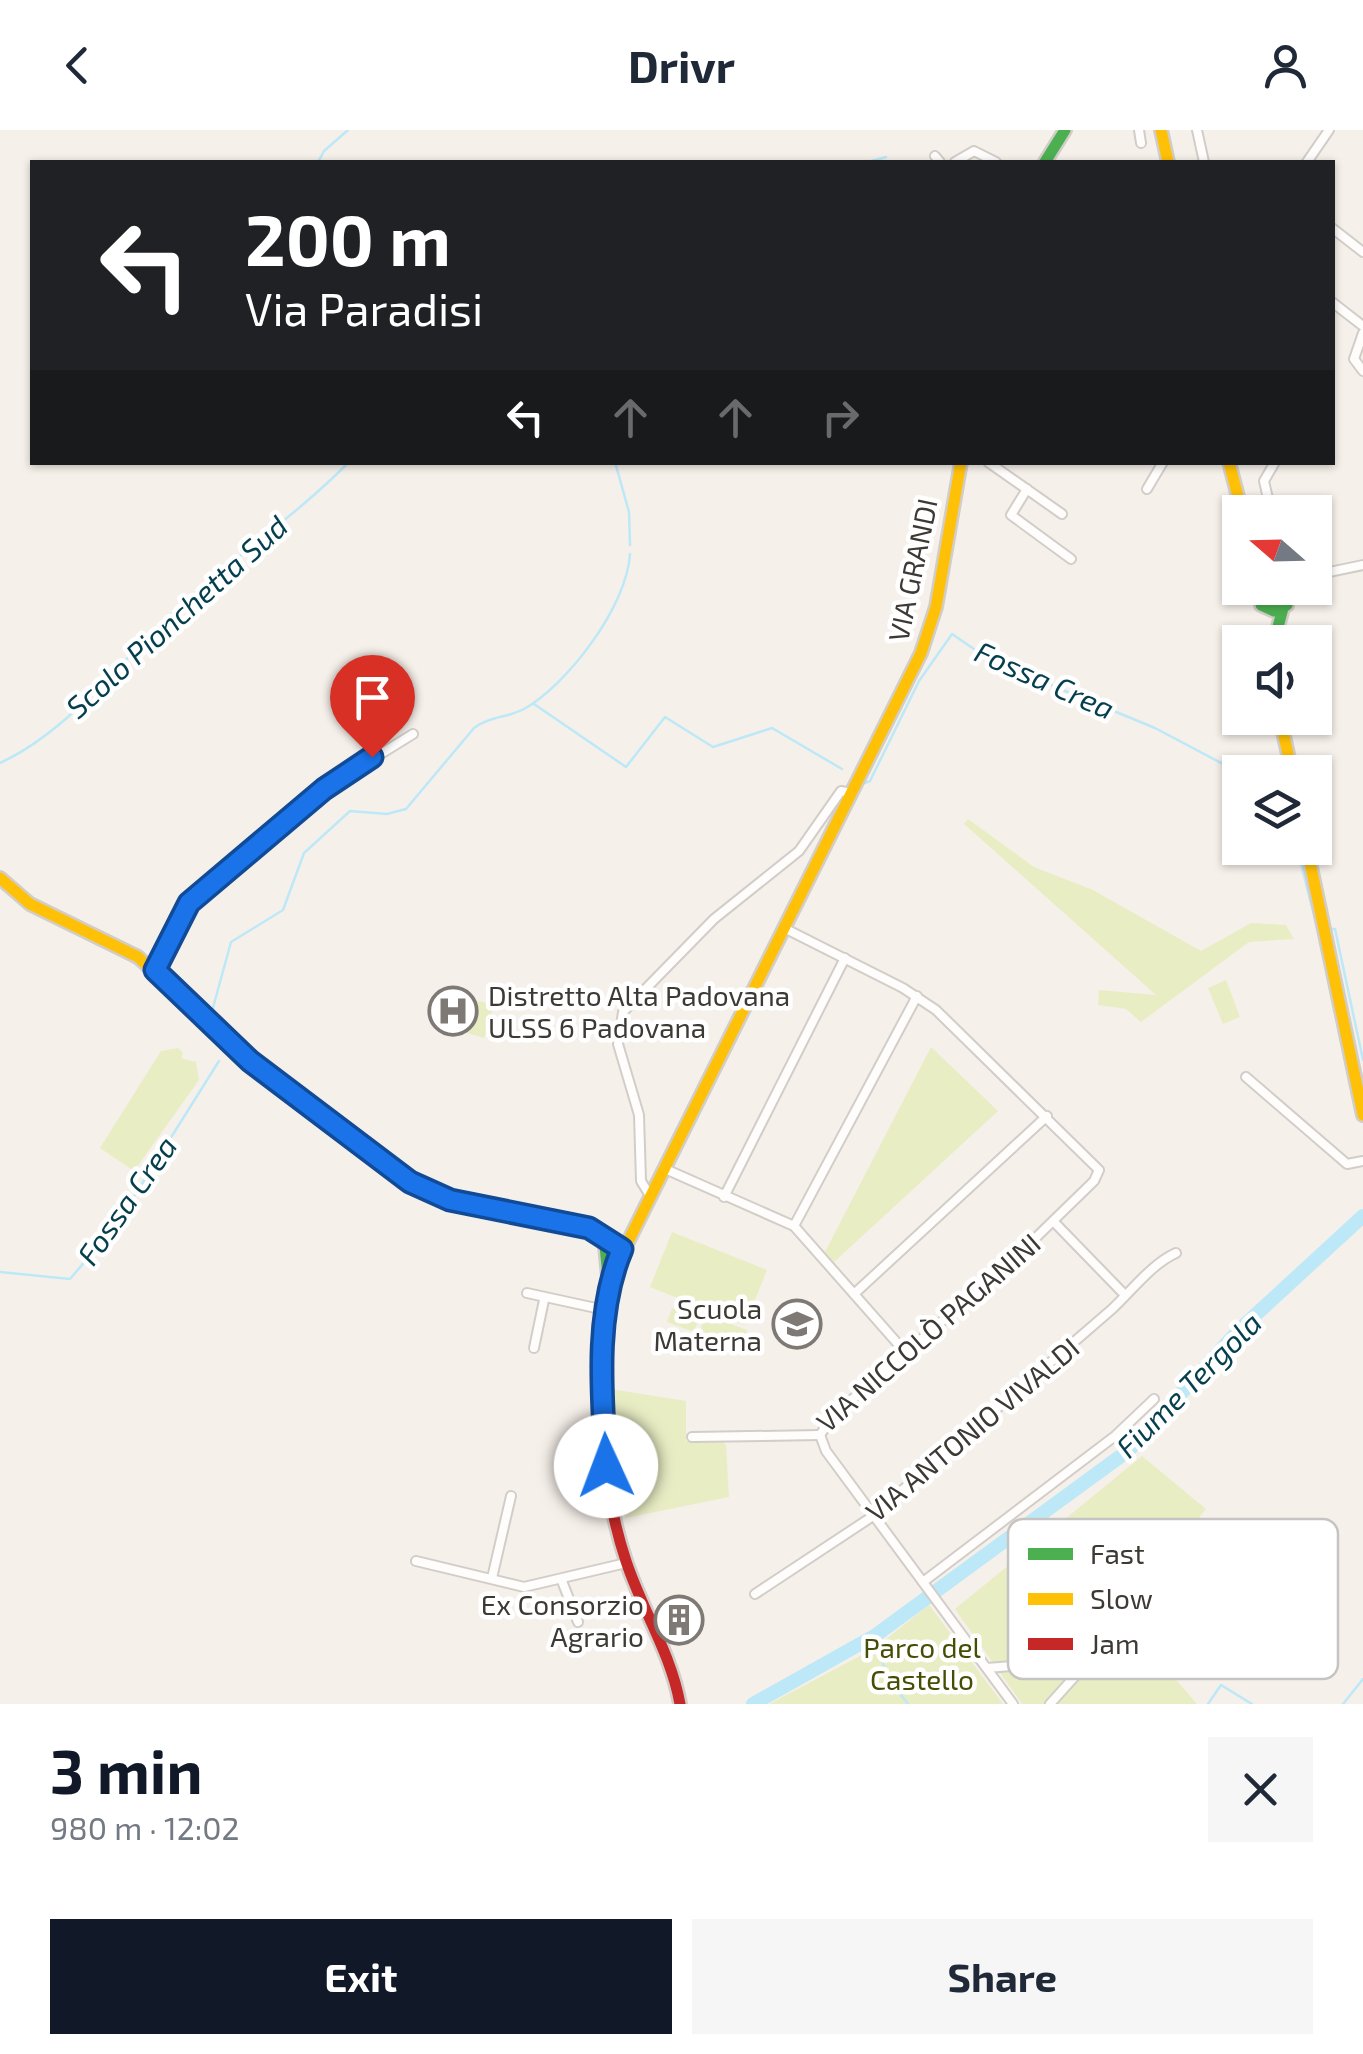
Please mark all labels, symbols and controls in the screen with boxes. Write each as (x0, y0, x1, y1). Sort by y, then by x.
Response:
icon: back (50, 38, 105, 93)
text: Drivr (628, 38, 735, 92)
icon: person (1258, 38, 1313, 93)
text: 200 m (245, 196, 451, 280)
icon: left (80, 200, 210, 330)
text: Via Paradisi (245, 281, 483, 335)
icon: left (498, 390, 553, 445)
icon: ahead (603, 390, 658, 445)
icon: ahead (708, 390, 763, 445)
icon: right (813, 390, 868, 445)
street label: VIA GRANDI (880, 495, 944, 645)
north arrow (1222, 495, 1332, 605)
map controls (1222, 495, 1332, 865)
water label: Scolo Pionchetta Sud (58, 507, 294, 725)
button: sound (1222, 625, 1332, 735)
water label: Fossa Crea (970, 632, 1120, 726)
pin (330, 655, 415, 758)
icon: arrive (345, 670, 400, 725)
button: layers (1222, 755, 1332, 865)
place label: Distretto Alta Padovana ULSS 6 Padovana (488, 978, 790, 1044)
hospital icon: Distretto Alta Padovana ULSS 6 Padovana (427, 985, 479, 1037)
water label: Fossa Crea (69, 1129, 183, 1271)
street label: VIA NICCOLÒ PAGANINI (809, 1226, 1047, 1438)
place label: Scuola Materna (653, 1291, 762, 1357)
school or university icon: Scuola Materna (771, 1298, 823, 1350)
water label: Fiume Tergola (1108, 1304, 1268, 1464)
street label: VIA ANTONIO VIVALDI (858, 1330, 1086, 1528)
position arrow (554, 1414, 658, 1518)
legend (1008, 1519, 1338, 1679)
text: Fast (1090, 1536, 1145, 1570)
text: Slow (1090, 1581, 1153, 1615)
place label: Ex Consorzio Agrario (481, 1587, 644, 1653)
building icon: Ex Consorzio Agrario (653, 1594, 705, 1646)
text: Jam (1090, 1626, 1139, 1660)
park label: Parco del Castello (863, 1630, 982, 1696)
text: 3 min (50, 1734, 202, 1806)
button: close (1208, 1737, 1313, 1842)
text: 980 m · 12:02 (50, 1808, 240, 1846)
button: Exit (50, 1919, 672, 2034)
button: Share (692, 1919, 1313, 2034)

